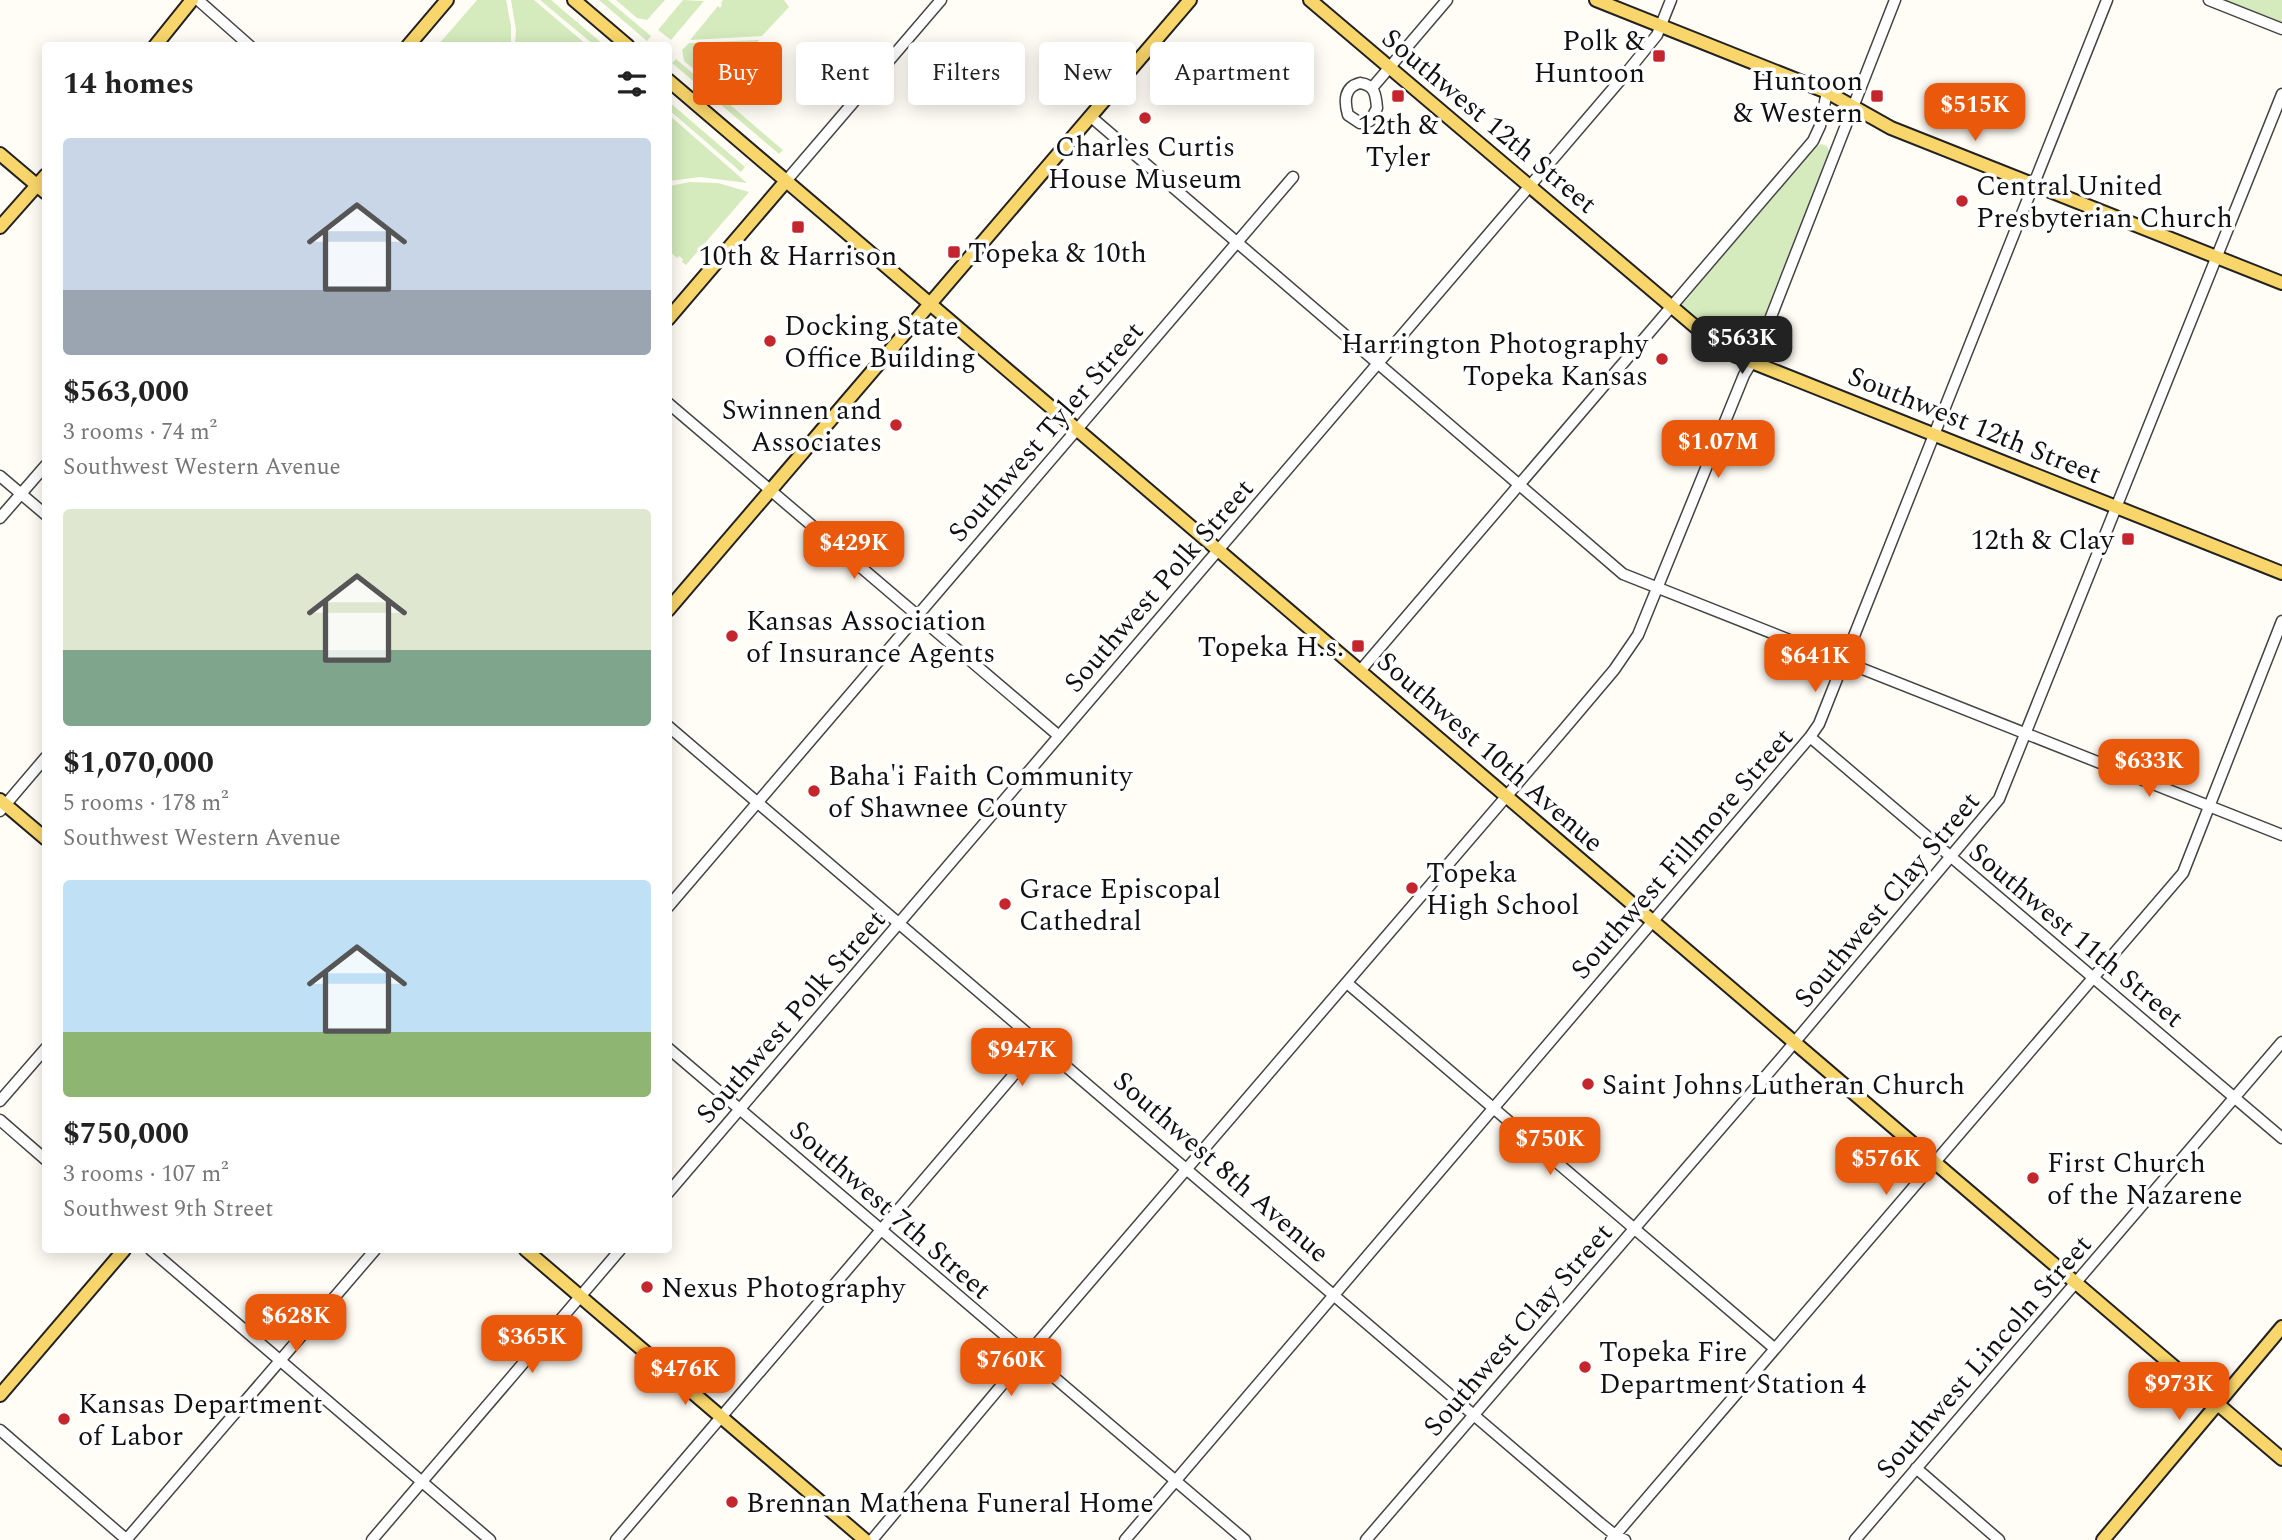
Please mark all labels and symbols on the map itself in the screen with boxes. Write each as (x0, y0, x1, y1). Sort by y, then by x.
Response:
street label: Southwest 12th Street (1372, 18, 1606, 225)
place label: Polk & Huntoon (1534, 20, 1646, 95)
marker: Polk & Huntoon (1651, 48, 1667, 64)
place label: Huntoon & Western (1733, 60, 1863, 135)
pin: $515K (1926, 83, 2024, 143)
marker: 12th & Tyler (1390, 88, 1406, 104)
marker: Huntoon & Western (1869, 88, 1885, 104)
place label: 12th & Tyler (1358, 104, 1439, 179)
marker: Charles Curtis House Museum (1137, 110, 1153, 126)
place label: Charles Curtis House Museum (1048, 126, 1242, 201)
place label: Central United Presbyterian Church (1976, 165, 2233, 240)
marker: Central United Presbyterian Church (1954, 193, 1970, 209)
marker: 10th & Harrison (790, 219, 806, 235)
place label: Topeka & 10th (968, 232, 1147, 275)
place label: 10th & Harrison (699, 235, 897, 278)
marker: Topeka & 10th (946, 244, 962, 260)
place label: Docking State Office Building (784, 305, 976, 380)
street label: Southwest Tyler Street (938, 312, 1155, 552)
pin: $563K (1693, 316, 1791, 376)
place label: Harrington Photography Topeka Kansas (1341, 323, 1650, 398)
marker: Docking State Office Building (762, 333, 778, 349)
marker: Harrington Photography Topeka Kansas (1654, 351, 1670, 367)
street label: Southwest 12th Street (1841, 355, 2108, 496)
place label: Swinnen and Associates (722, 389, 882, 464)
marker: Swinnen and Associates (888, 417, 904, 433)
pin: $1.07M (1661, 420, 1775, 480)
street label: Southwest Polk Street (1054, 469, 1265, 703)
place label: 12th & Clay (1971, 519, 2116, 562)
pin: $429K (805, 522, 903, 581)
marker: 12th & Clay (2120, 531, 2136, 547)
place label: Kansas Association of Insurance Agents (746, 600, 995, 675)
place label: Topeka H.s. (1197, 626, 1344, 669)
marker: Kansas Association of Insurance Agents (724, 628, 740, 644)
pin: $641K (1766, 634, 1864, 694)
marker: Topeka H.s. (1350, 638, 1366, 654)
street label: Southwest 10th Avenue (1367, 641, 1613, 863)
street label: Southwest Fillmore Street (1560, 718, 1804, 990)
pin: $633K (2100, 740, 2198, 799)
place label: Baha'i Faith Community of Shawnee County (828, 755, 1134, 830)
street label: Southwest Clay Street (1783, 782, 1991, 1018)
marker: Baha'i Faith Community of Shawnee County (806, 783, 822, 799)
street label: Southwest 11th Street (1959, 832, 2193, 1039)
place label: Topeka High School (1426, 852, 1580, 927)
place label: Grace Episcopal Cathedral (1019, 868, 1221, 943)
marker: Topeka High School (1404, 880, 1420, 896)
marker: Grace Episcopal Cathedral (997, 896, 1013, 912)
street label: Southwest Polk Street (686, 900, 897, 1134)
pin: $947K (973, 1028, 1071, 1088)
street label: Southwest 8th Avenue (1103, 1061, 1339, 1274)
place label: Saint Johns Lutheran Church (1602, 1064, 1965, 1107)
marker: Saint Johns Lutheran Church (1580, 1076, 1596, 1092)
street label: Southwest 7th Street (779, 1110, 1001, 1310)
pin: $750K (1501, 1118, 1599, 1177)
pin: $576K (1837, 1138, 1935, 1197)
place label: First Church of the Nazarene (2047, 1142, 2243, 1217)
marker: First Church of the Nazarene (2025, 1170, 2041, 1186)
street label: Southwest Clay Street (1413, 1213, 1623, 1447)
street label: Southwest Lincoln Street (1866, 1225, 2103, 1489)
place label: Nexus Photography (661, 1267, 907, 1310)
marker: Nexus Photography (639, 1279, 655, 1295)
pin: $628K (247, 1294, 345, 1354)
pin: $365K (483, 1316, 581, 1375)
place label: Topeka Fire Department Station 4 (1599, 1331, 1866, 1406)
pin: $760K (962, 1338, 1060, 1398)
pin: $476K (636, 1348, 734, 1407)
marker: Topeka Fire Department Station 4 (1577, 1359, 1593, 1375)
pin: $973K (2130, 1362, 2228, 1422)
place label: Kansas Department of Labor (78, 1383, 323, 1458)
marker: Kansas Department of Labor (56, 1411, 72, 1427)
place label: Brennan Mathena Funeral Home (746, 1482, 1154, 1525)
marker: Brennan Mathena Funeral Home (724, 1494, 740, 1510)

